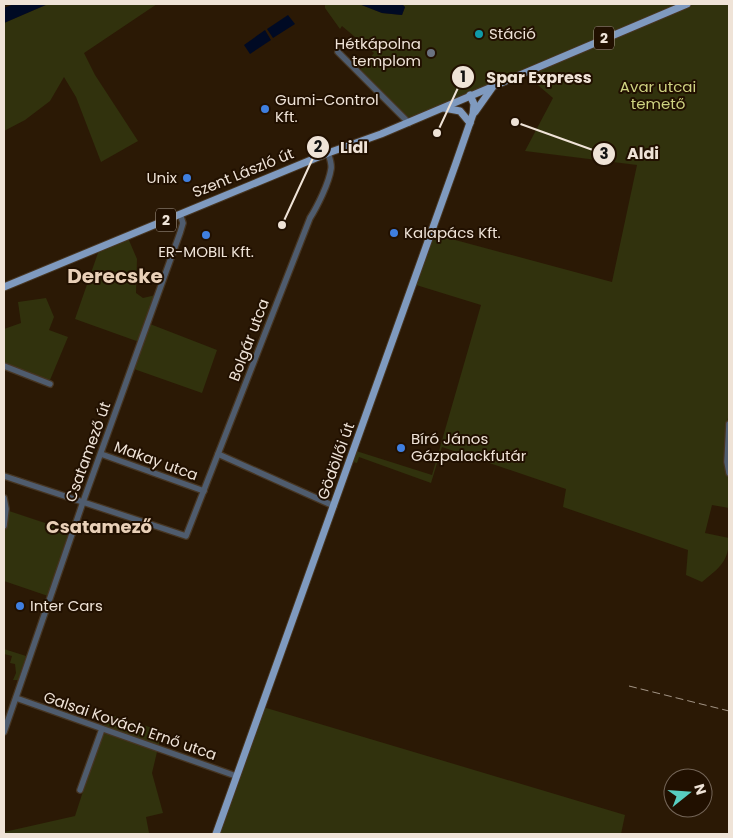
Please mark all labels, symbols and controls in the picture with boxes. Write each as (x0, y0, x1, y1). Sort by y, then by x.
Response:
place label: Stáció (489, 23, 536, 44)
road number: 2 (594, 26, 614, 49)
marker: Stáció (473, 28, 485, 40)
place label: Hétkápolna templom (335, 33, 421, 71)
marker: Hétkápolna templom (425, 47, 437, 59)
callout: Spar Express (451, 61, 601, 92)
text: 1 (460, 66, 466, 87)
text: Spar Express (486, 66, 592, 89)
park label: Avar utcai temető (620, 76, 696, 114)
place label: Gumi-Control Kft. (275, 89, 379, 127)
marker: Gumi-Control Kft. (259, 103, 271, 115)
callout: Lidl (305, 132, 378, 163)
text: 2 (314, 136, 323, 157)
text: Lidl (340, 136, 368, 159)
callout: Aldi (592, 138, 669, 169)
text: Aldi (627, 142, 659, 165)
street label: Szent László út (189, 143, 297, 202)
text: 3 (599, 143, 609, 164)
place label: Unix (146, 167, 177, 188)
marker: Unix (181, 172, 193, 184)
road number: 2 (156, 208, 176, 232)
place label: Kalapács Kft. (404, 222, 501, 243)
marker: Kalapács Kft. (388, 227, 400, 239)
marker: ER-MOBIL Kft. (200, 229, 212, 241)
place label: ER-MOBIL Kft. (158, 241, 254, 262)
district label: Derecske (67, 262, 163, 290)
street label: Bolgár utca (223, 296, 274, 384)
street label: Csatamező út (60, 399, 115, 505)
street label: Gödöllői út (312, 419, 359, 502)
place label: Bíró János Gázpalackfutár (411, 428, 527, 466)
street label: Makay utca (111, 436, 201, 485)
marker: Bíró János Gázpalackfutár (395, 442, 407, 454)
district label: Csatamező (46, 514, 152, 539)
place label: Inter Cars (30, 595, 103, 616)
marker: Inter Cars (14, 600, 26, 612)
street label: Galsai Kovách Ernő utca (41, 686, 220, 765)
north arrow (663, 768, 713, 818)
text: N (689, 781, 712, 797)

